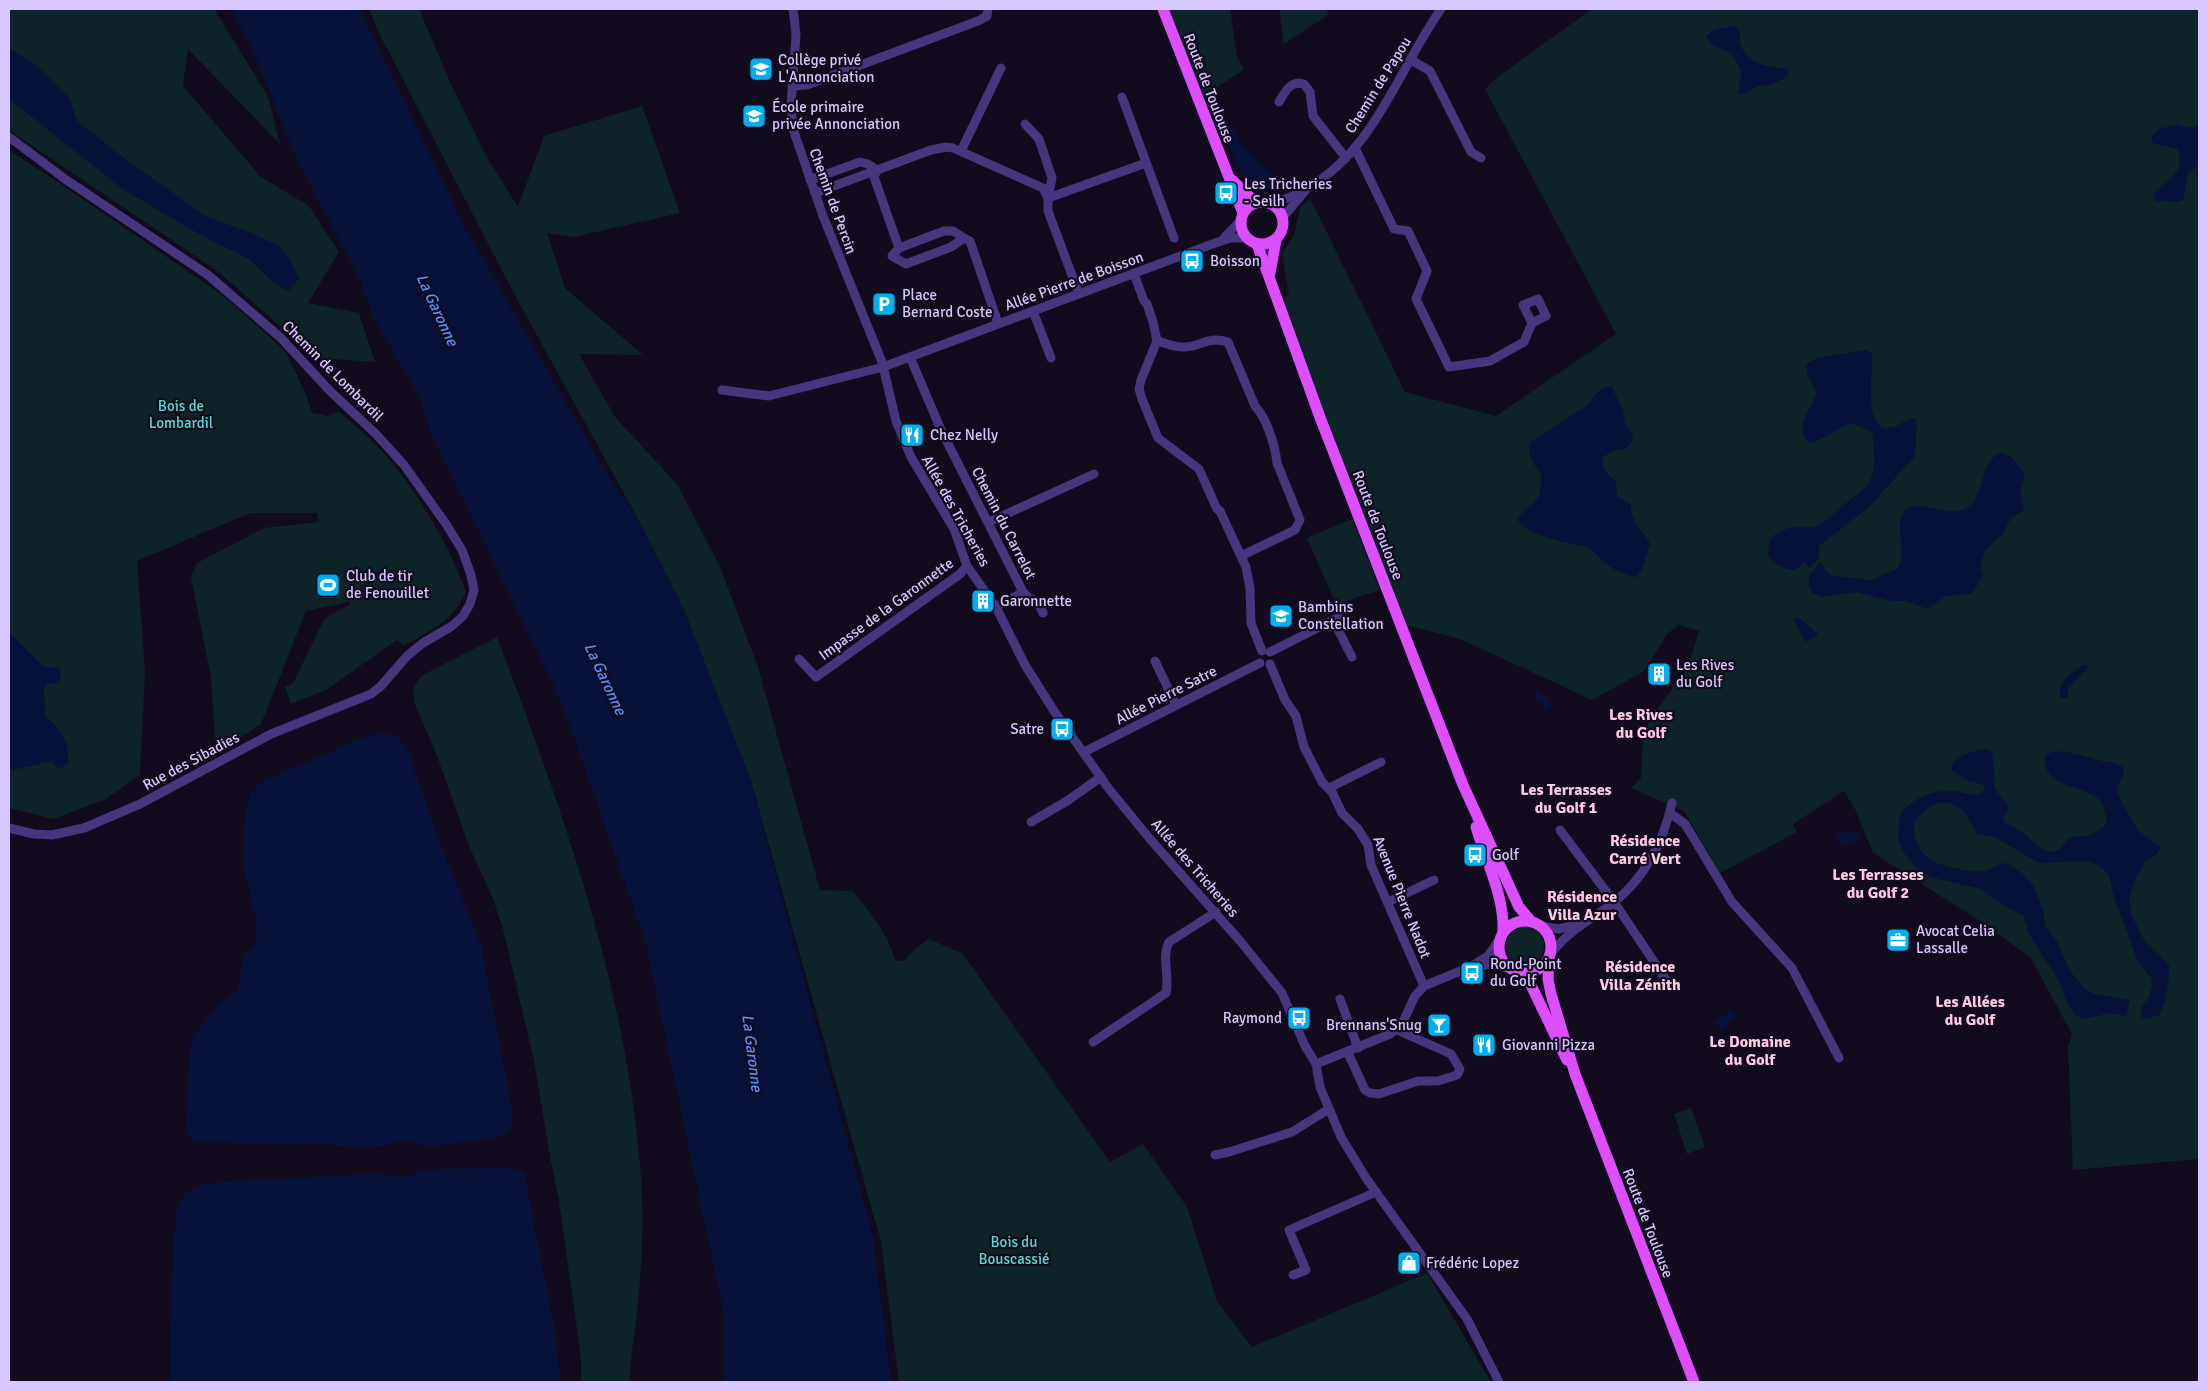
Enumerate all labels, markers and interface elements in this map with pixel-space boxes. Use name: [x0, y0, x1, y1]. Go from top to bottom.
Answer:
street label: Route de Toulouse: [1180, 31, 1238, 145]
street label: Chemin de Papou: [1341, 33, 1415, 137]
place label: Collège privé L'Annonciation: [778, 51, 874, 86]
school or university icon: Collège privé L'Annonciation: [748, 56, 774, 82]
place label: École primaire privée Annonciation: [772, 97, 900, 133]
school or university icon: École primaire privée Annonciation: [741, 103, 767, 129]
street label: Chemin de Percin: [806, 146, 860, 256]
place label: Les Tricheries - Seilh: [1244, 175, 1332, 210]
bus stop icon: Les Tricheries - Seilh: [1213, 180, 1239, 206]
street label: Allée Pierre de Boisson: [1002, 248, 1146, 314]
bus stop icon: Boisson: [1179, 248, 1205, 274]
place label: Boisson: [1210, 252, 1260, 270]
water label: La Garonne: [412, 271, 463, 350]
place label: Place Bernard Coste: [902, 286, 992, 321]
parking icon: Place Bernard Coste: [871, 291, 897, 317]
street label: Chemin de Lombardil: [279, 317, 387, 425]
park label: Bois de Lombardil: [149, 397, 213, 432]
restaurant icon: Chez Nelly: [899, 422, 925, 448]
place label: Chez Nelly: [930, 426, 998, 444]
street label: Allée des Tricheries: [918, 452, 994, 570]
street label: Chemin du Carrelot: [968, 464, 1040, 582]
street label: Route de Toulouse: [1349, 468, 1407, 582]
street label: Impasse de la Garonnette: [815, 554, 957, 664]
place label: Club de tir de Fenouillet: [346, 567, 429, 602]
sports icon: Club de tir de Fenouillet: [315, 572, 341, 598]
building icon: Garonnette: [970, 588, 996, 614]
place label: Garonnette: [1000, 592, 1072, 610]
place label: Bambins Constellation: [1298, 598, 1384, 633]
school or university icon: Bambins Constellation: [1268, 603, 1294, 629]
water label: La Garonne: [580, 640, 631, 719]
place label: Les Rives du Golf: [1676, 656, 1735, 691]
building icon: Les Rives du Golf: [1646, 661, 1672, 687]
street label: Allée Pierre Satre: [1112, 662, 1220, 728]
district label: Les Rives du Golf: [1609, 705, 1673, 743]
bus stop icon: Satre: [1049, 716, 1075, 742]
place label: Satre: [1010, 720, 1044, 738]
street label: Rue des Sibadies: [140, 728, 243, 794]
district label: Les Terrasses du Golf 1: [1520, 780, 1612, 818]
street label: Allée des Tricheries: [1147, 815, 1243, 921]
district label: Résidence Carré Vert: [1609, 831, 1681, 869]
street label: Avenue Pierre Nadot: [1369, 833, 1435, 961]
bus stop icon: Golf: [1462, 842, 1488, 868]
place label: Golf: [1492, 846, 1520, 864]
district label: Les Terrasses du Golf 2: [1832, 865, 1924, 903]
district label: Résidence Villa Azur: [1547, 887, 1617, 925]
place label: Avocat Celia Lassalle: [1916, 922, 1995, 957]
office icon: Avocat Celia Lassalle: [1885, 927, 1911, 953]
place label: Rond-Point du Golf: [1490, 955, 1561, 990]
district label: Résidence Villa Zénith: [1599, 957, 1681, 995]
bus stop icon: Rond-Point du Golf: [1459, 960, 1485, 986]
district label: Les Allées du Golf: [1935, 992, 2005, 1030]
bus stop icon: Raymond: [1286, 1005, 1312, 1031]
place label: Raymond: [1223, 1009, 1282, 1027]
bar icon: Brennans'Snug: [1426, 1012, 1452, 1038]
water label: La Garonne: [737, 1013, 767, 1094]
place label: Brennans'Snug: [1326, 1016, 1422, 1034]
restaurant icon: Giovanni Pizza: [1471, 1032, 1497, 1058]
district label: Le Domaine du Golf: [1709, 1032, 1791, 1070]
place label: Giovanni Pizza: [1502, 1036, 1595, 1054]
street label: Route de Toulouse: [1619, 1166, 1677, 1280]
park label: Bois du Bouscassié: [978, 1233, 1050, 1268]
shop icon: Frédéric Lopez: [1396, 1250, 1422, 1276]
place label: Frédéric Lopez: [1426, 1254, 1520, 1272]

